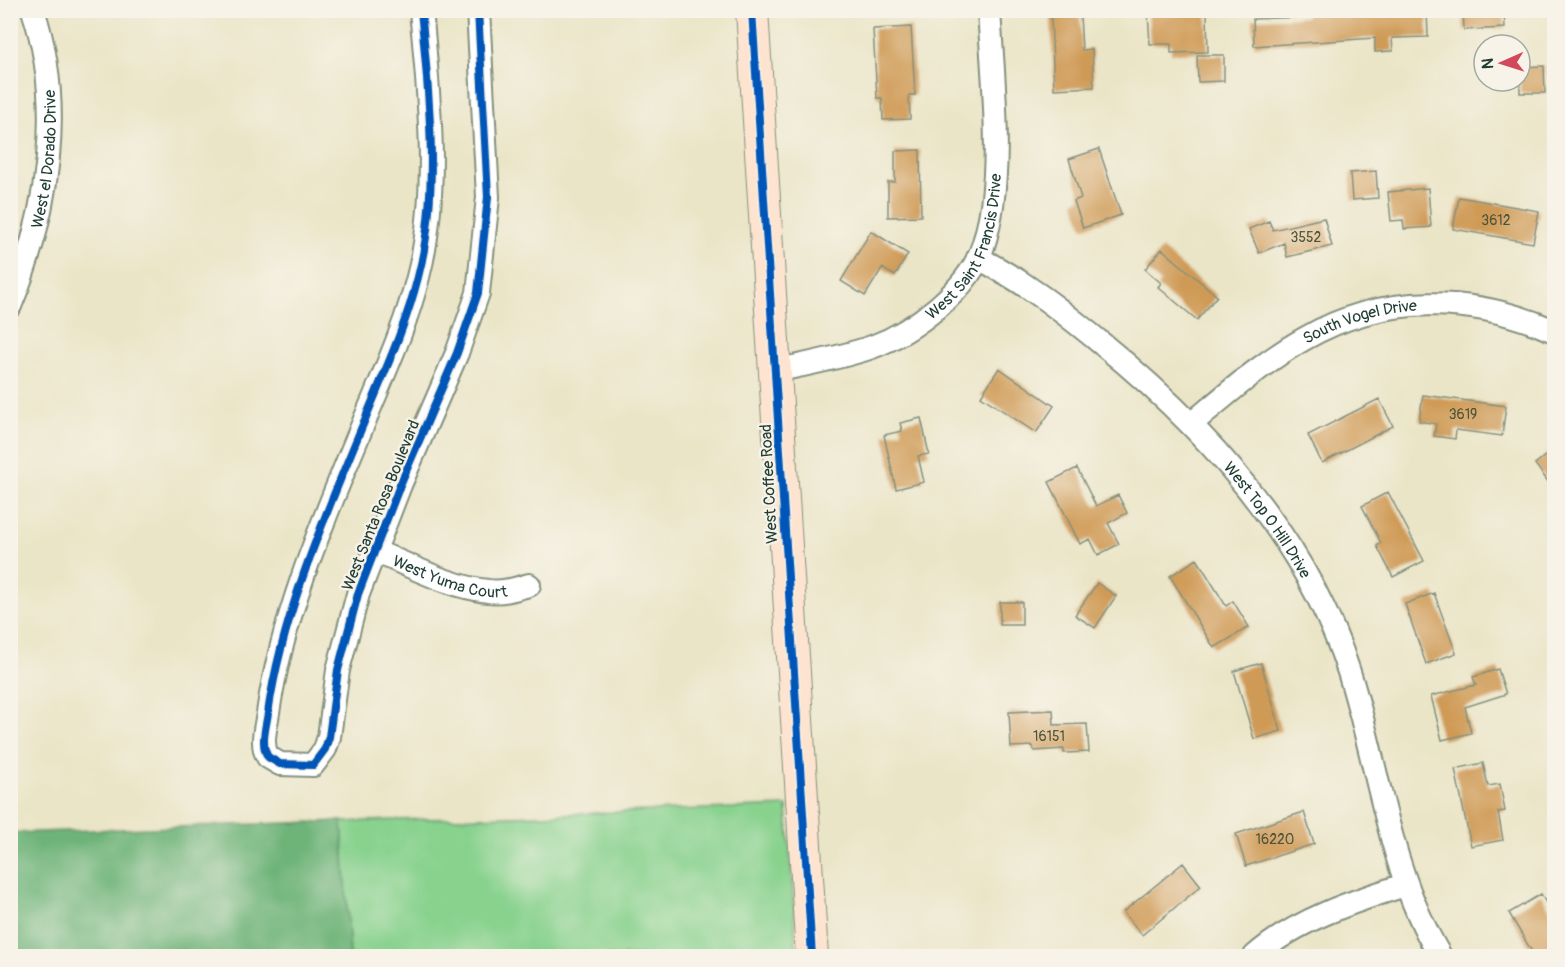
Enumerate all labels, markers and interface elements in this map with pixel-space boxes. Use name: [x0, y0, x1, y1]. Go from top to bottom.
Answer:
north arrow: [1472, 33, 1532, 93]
text: N: [1478, 58, 1498, 70]
street label: West el Dorado Drive: [27, 89, 61, 231]
street label: West Saint Francis Drive: [922, 173, 1006, 324]
house number: 3612: [1481, 212, 1511, 229]
house number: 3552: [1291, 229, 1322, 246]
street label: South Vogel Drive: [1299, 296, 1418, 349]
house number: 3619: [1449, 406, 1477, 423]
street label: West Santa Rosa Boulevard: [337, 417, 424, 594]
street label: West Coffee Road: [756, 424, 782, 544]
street label: West Top O Hill Drive: [1219, 458, 1315, 582]
street label: West Yuma Court: [389, 551, 509, 603]
house number: 16151: [1033, 728, 1065, 745]
house number: 16220: [1256, 831, 1294, 848]

